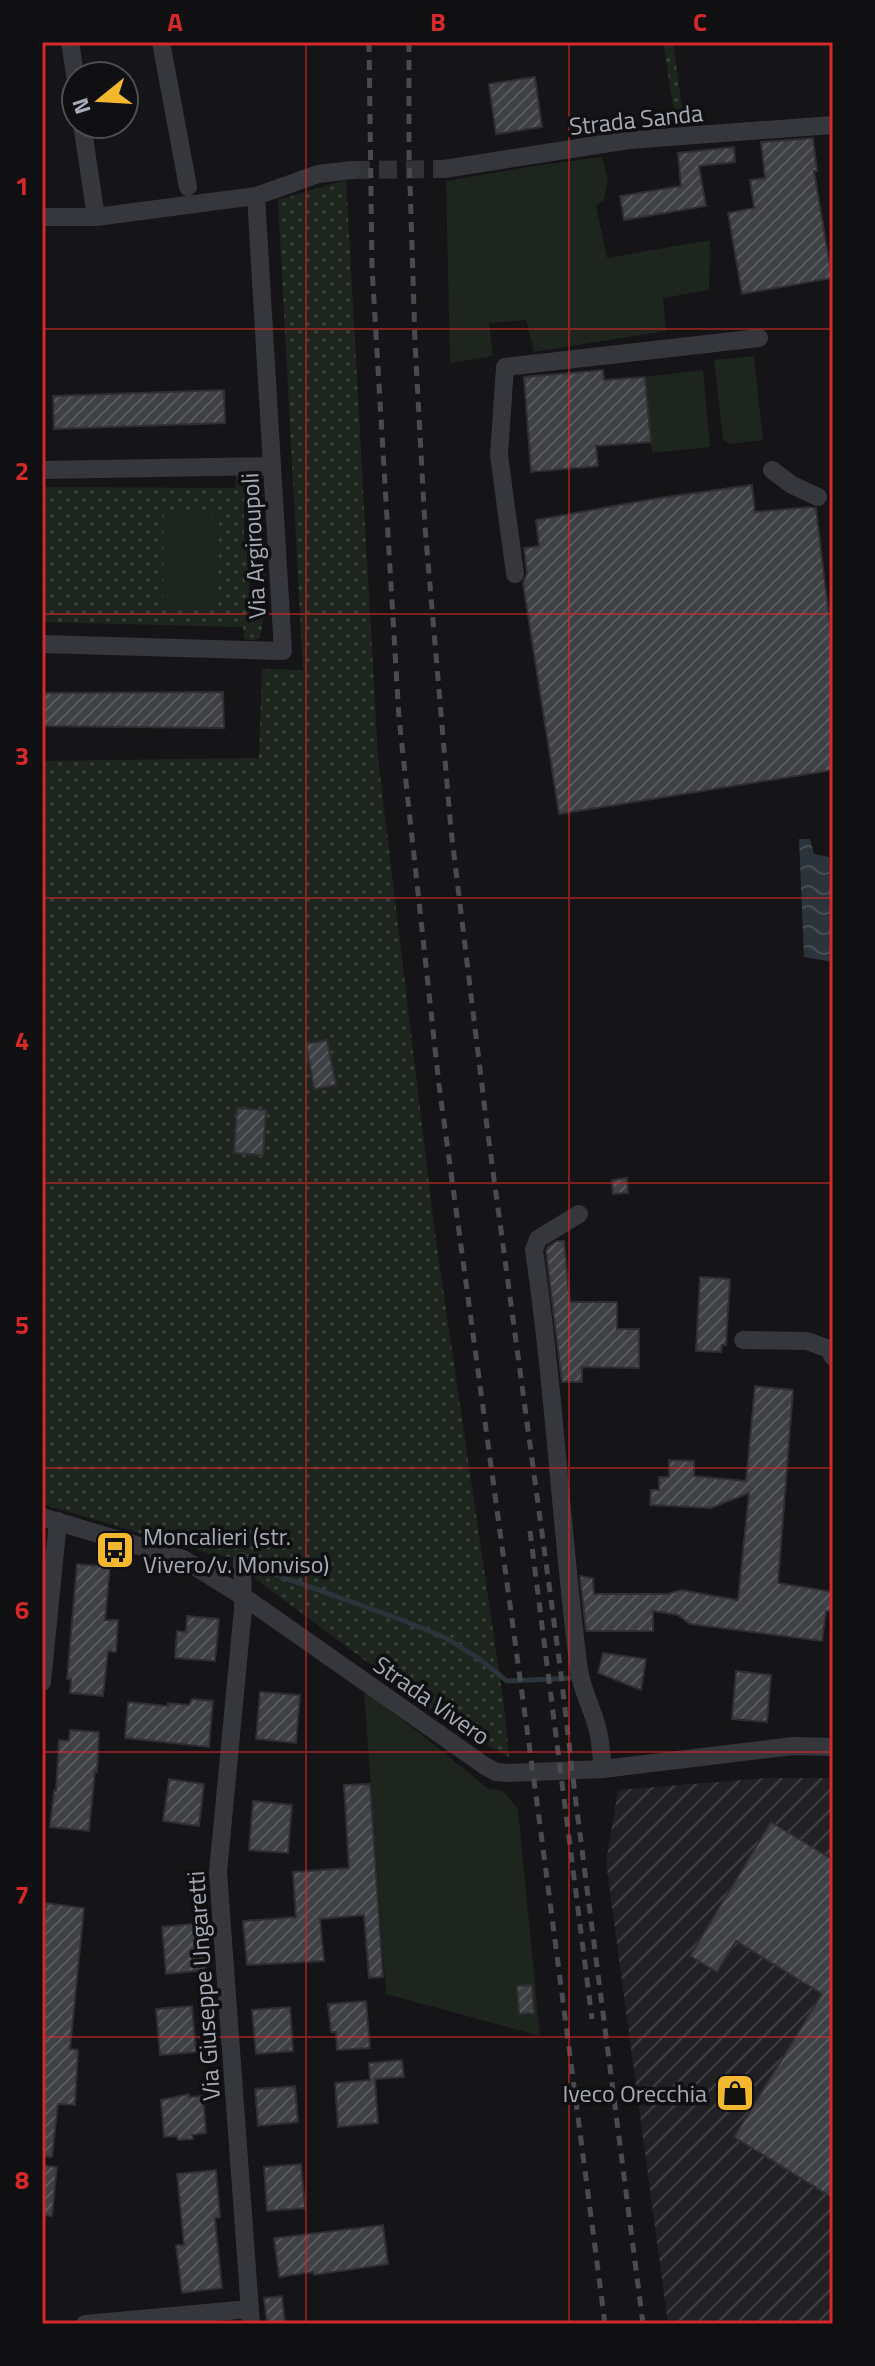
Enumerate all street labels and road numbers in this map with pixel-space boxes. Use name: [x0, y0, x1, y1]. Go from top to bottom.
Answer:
street label: Strada Sanda: [567, 94, 705, 144]
street label: Via Argiroupoli: [231, 472, 275, 620]
street label: Strada Vivero: [366, 1647, 498, 1753]
street label: Via Giuseppe Ungaretti: [177, 1870, 229, 2102]

